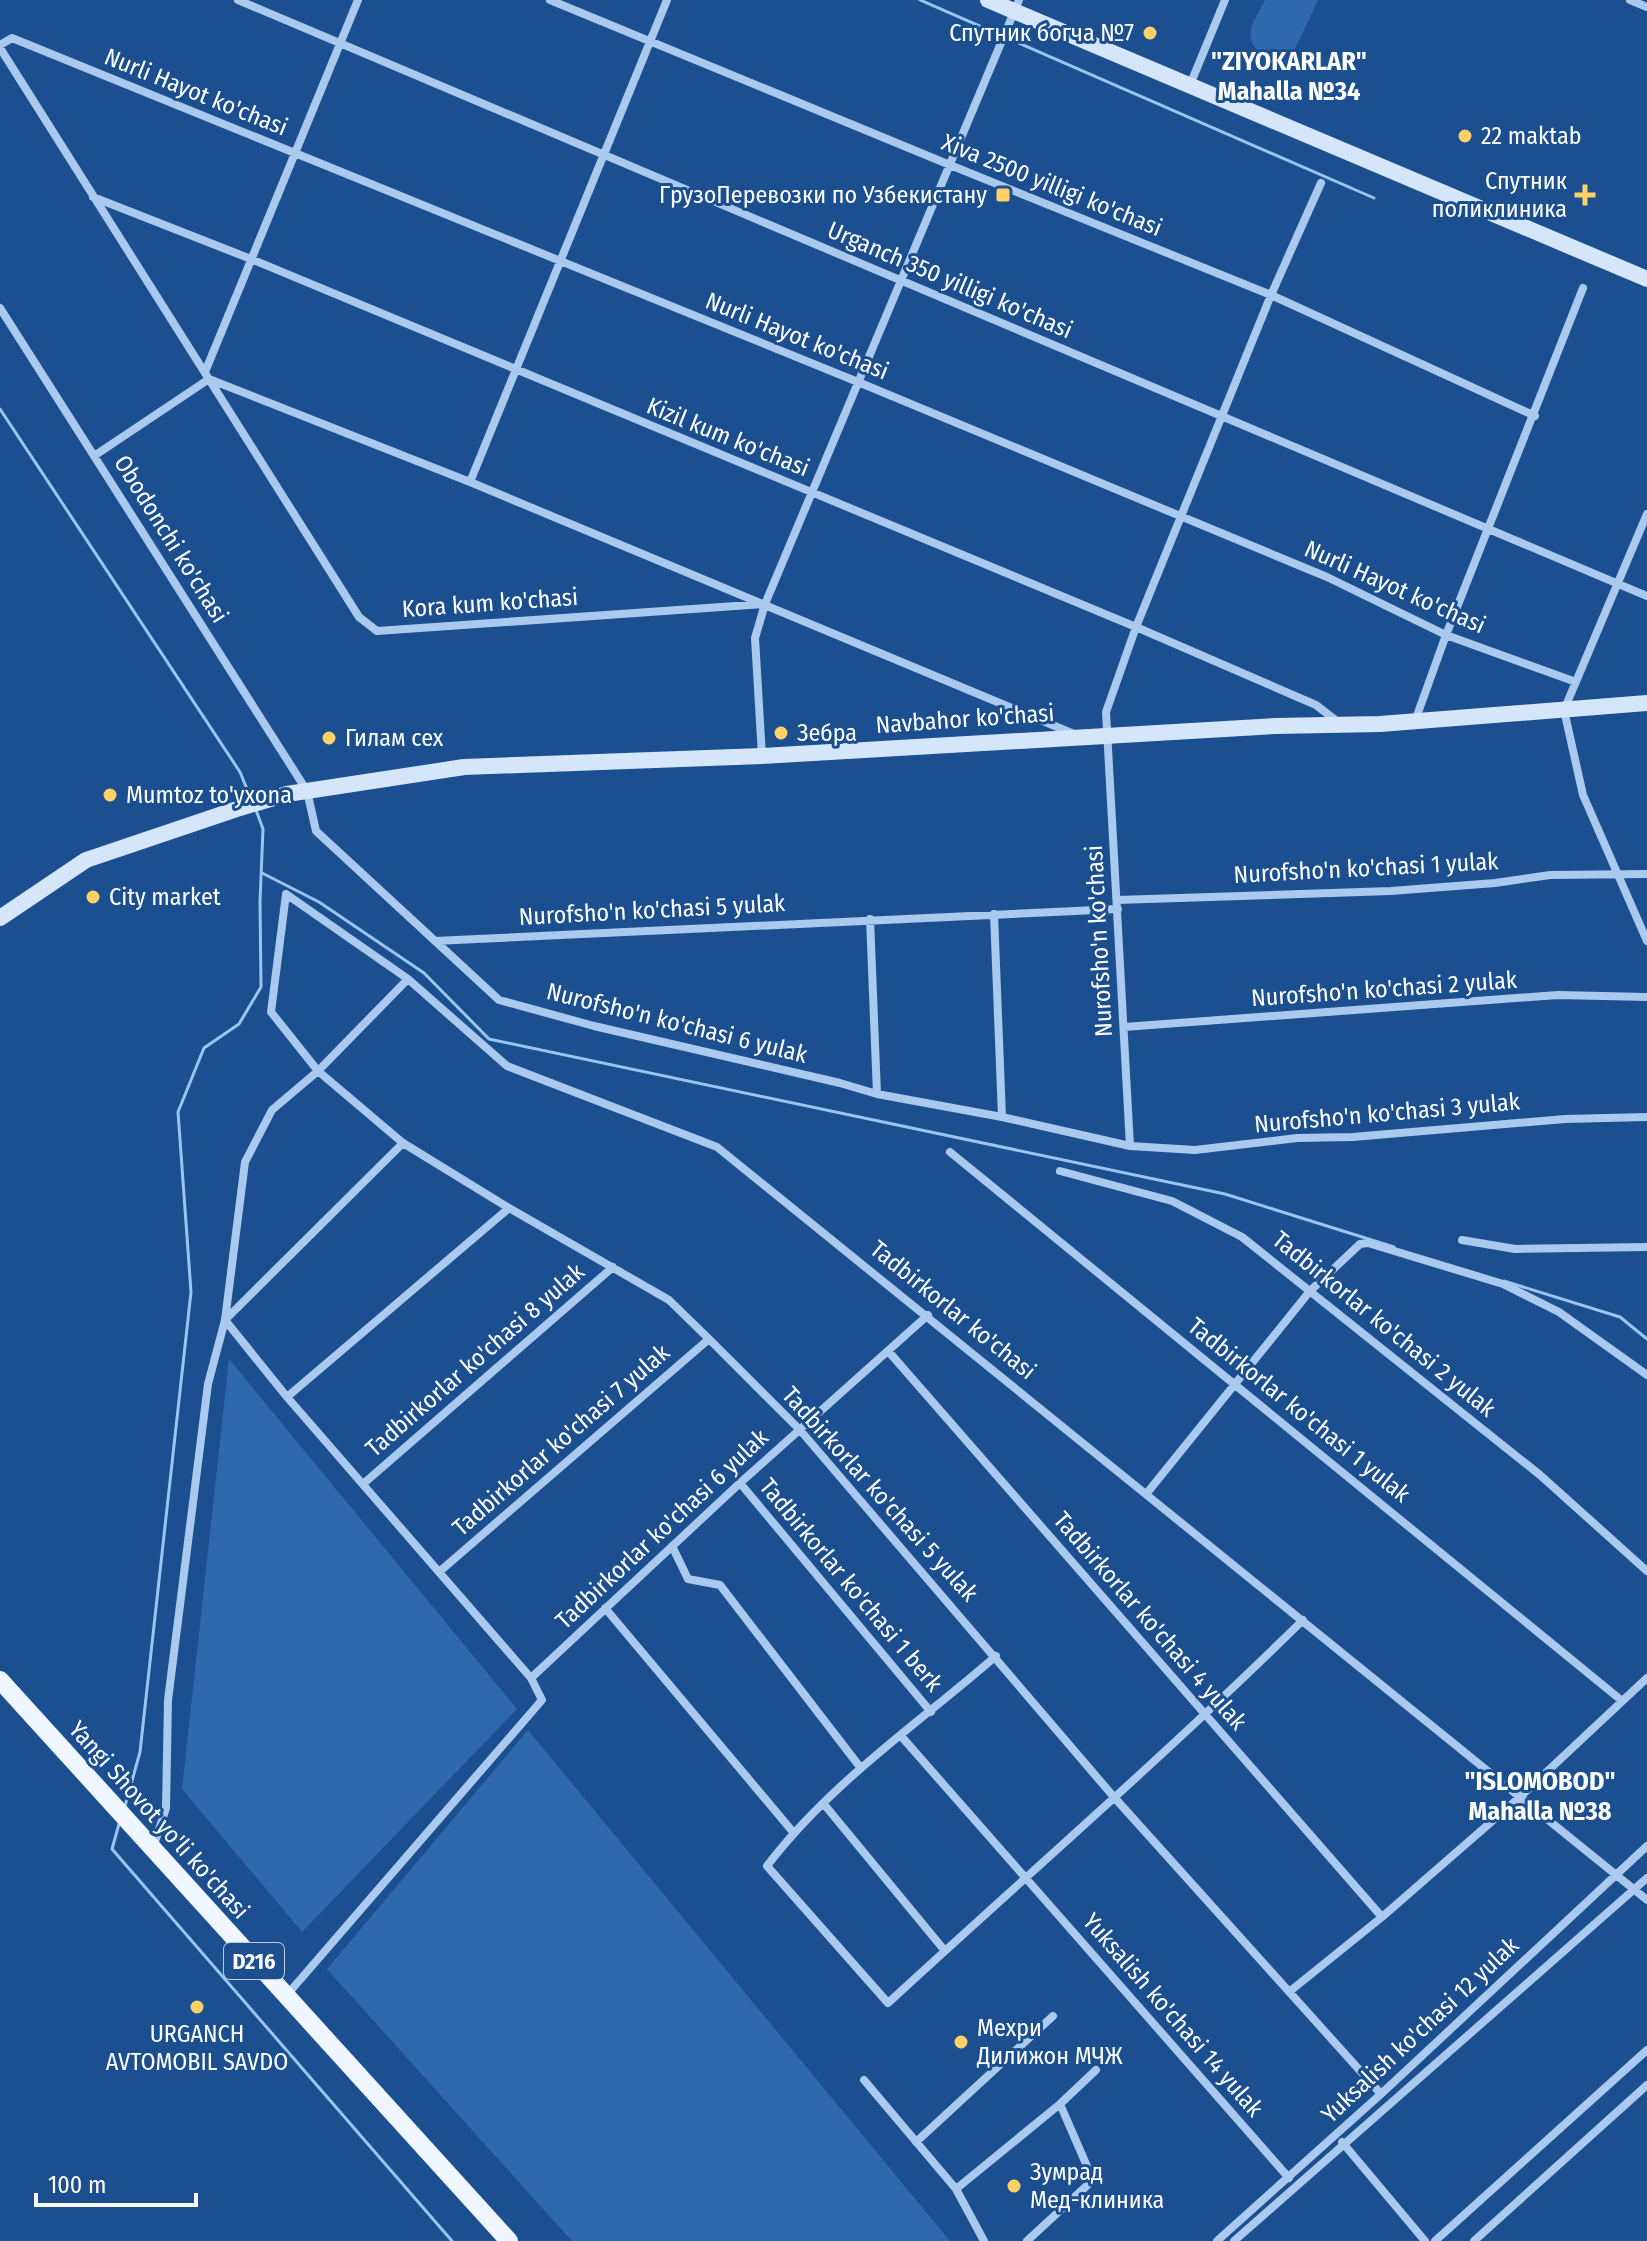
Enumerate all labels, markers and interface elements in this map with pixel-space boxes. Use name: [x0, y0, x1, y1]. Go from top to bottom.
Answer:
place label: Спутник богча №7: [949, 19, 1134, 47]
marker: Спутник богча №7: [1141, 24, 1159, 42]
street label: Nurli Hayot ko'chasi: [100, 43, 292, 141]
district label: "ZIYOKARLAR" Mahalla №34: [1211, 46, 1367, 107]
place label: 22 maktab: [1481, 122, 1581, 150]
marker: 22 maktab: [1456, 127, 1474, 145]
street label: Xiva 2500 yilligi ko'chasi: [938, 128, 1166, 242]
place label: Спутник поликлиника: [1432, 167, 1568, 223]
place label: ГрузоПеревозки по Узбекистану: [659, 181, 987, 209]
marker: Спутник поликлиника: [1574, 184, 1596, 206]
marker: ГрузоПеревозки по Узбекистану: [994, 186, 1012, 204]
street label: Urganch 350 yilligi ko'chasi: [823, 216, 1077, 344]
street label: Nurli Hayot ko'chasi: [701, 287, 893, 385]
street label: Kizil kum ko'chasi: [643, 392, 813, 482]
street label: Obodonchi ko'chasi: [108, 450, 234, 628]
street label: Nurli Hayot ko'chasi: [1300, 535, 1490, 639]
street label: Kora kum ko'chasi: [401, 583, 579, 623]
street label: Navbahor ko'chasi: [875, 699, 1055, 739]
place label: Зебра: [797, 719, 857, 747]
place label: Гилам сех: [345, 724, 444, 752]
marker: Зебра: [772, 724, 790, 742]
marker: Гилам сех: [320, 729, 338, 747]
place label: Mumtoz to'yxona: [126, 781, 292, 809]
marker: Mumtoz to'yxona: [101, 786, 119, 804]
street label: Nurofsho'n ko'chasi: [1080, 844, 1118, 1038]
street label: Nurofsho'n ko'chasi 1 yulak: [1233, 847, 1500, 889]
place label: City market: [109, 883, 221, 911]
marker: City market: [84, 888, 102, 906]
street label: Nurofsho'n ko'chasi 5 yulak: [518, 889, 787, 931]
street label: Nurofsho'n ko'chasi 2 yulak: [1250, 966, 1519, 1012]
street label: Nurofsho'n ko'chasi 6 yulak: [544, 977, 811, 1069]
street label: Nurofsho'n ko'chasi 3 yulak: [1253, 1087, 1522, 1139]
street label: Tadbirkorlar ko'chasi 2 yulak: [1267, 1225, 1502, 1423]
street label: Tadbirkorlar ko'chasi: [865, 1235, 1041, 1385]
street label: Tadbirkorlar ko'chasi 8 yulak: [360, 1257, 591, 1462]
street label: Tadbirkorlar ko'chasi 1 yulak: [1182, 1312, 1416, 1509]
street label: Tadbirkorlar ko'chasi 7 yulak: [447, 1338, 676, 1542]
street label: Tadbirkorlar ko'chasi 5 yulak: [776, 1381, 984, 1608]
street label: Tadbirkorlar ko'chasi 6 yulak: [550, 1423, 775, 1635]
street label: Tadbirkorlar ko'chasi 1 berk: [754, 1473, 949, 1698]
street label: Tadbirkorlar ko'chasi 4 yulak: [1048, 1506, 1253, 1736]
street label: Yangi Shovot yo'li ko'chasi: [63, 1716, 255, 1924]
district label: "ISLOMOBOD" Mahalla №38: [1465, 1766, 1615, 1827]
street label: Yuksalish ko'chasi 14 yulak: [1077, 1908, 1270, 2123]
street label: Yuksalish ko'chasi 12 yulak: [1316, 1931, 1525, 2129]
road number: D216: [224, 1943, 284, 1979]
marker: URGANCH AVTOMOBIL SAVDO: [188, 1998, 206, 2016]
place label: Мехри Дилижон МЧЖ: [976, 2014, 1123, 2070]
place label: URGANCH AVTOMOBIL SAVDO: [106, 2020, 288, 2076]
marker: Мехри Дилижон МЧЖ: [952, 2033, 970, 2051]
scale bar: [36, 2157, 196, 2207]
place label: Зумрад Мед-клиника: [1030, 2158, 1164, 2214]
text: 100 m: [48, 2171, 106, 2199]
marker: Зумрад Мед-клиника: [1005, 2177, 1023, 2195]

